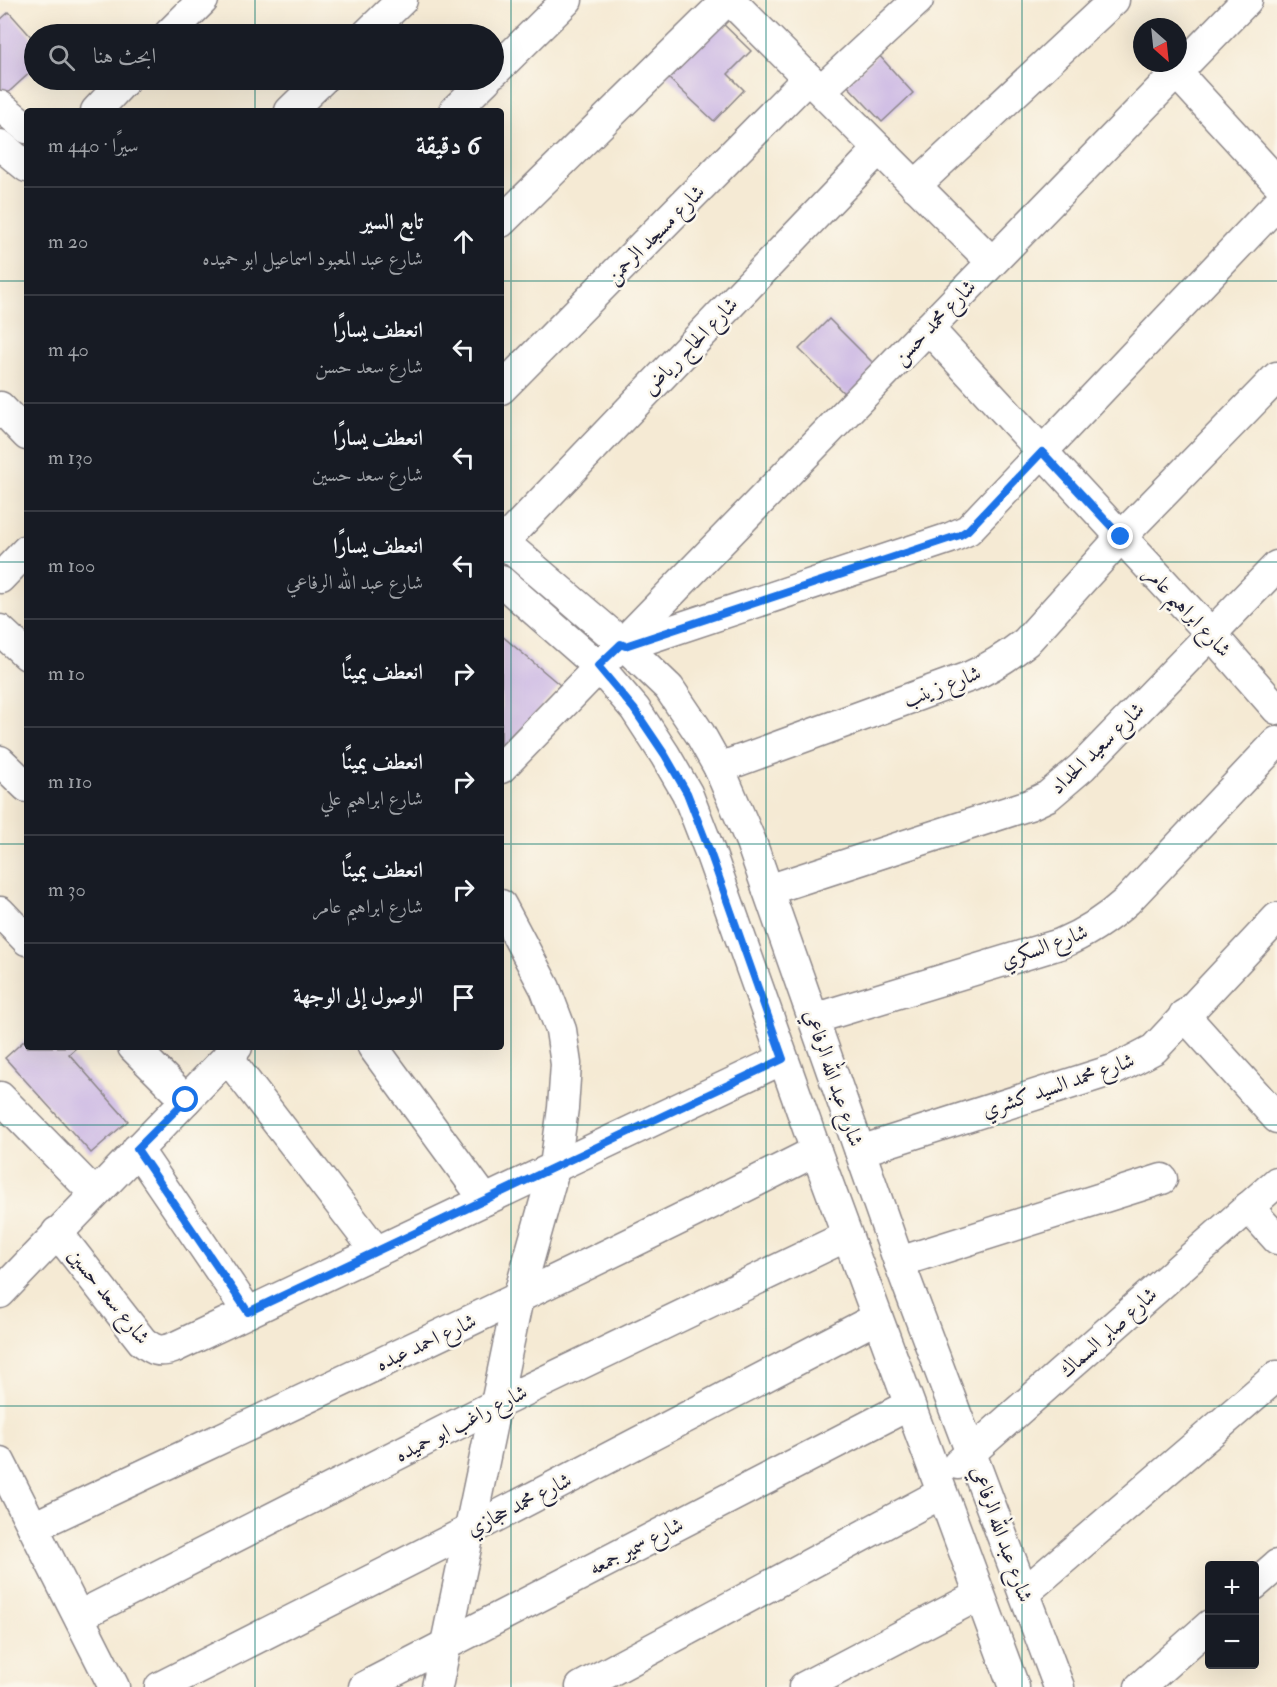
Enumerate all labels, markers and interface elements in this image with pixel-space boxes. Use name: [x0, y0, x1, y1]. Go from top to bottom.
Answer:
north arrow: [1133, 18, 1187, 72]
search box: [24, 24, 504, 90]
icon: search: [45, 41, 78, 74]
text: ابحث هنا: [93, 42, 156, 70]
text: 6 دقيقة: [416, 130, 480, 162]
text: سيرًا · 440 m: [48, 133, 139, 158]
street label: شارع مسجد الرحمن: [600, 179, 714, 293]
text: تابع السير: [361, 208, 423, 236]
icon: ahead: [447, 225, 480, 258]
text: 20 m: [48, 229, 88, 254]
text: شارع عبد المعبود اسماعيل ابو حميده: [202, 246, 423, 271]
street label: شارع محمد حسن: [887, 274, 985, 374]
street label: شارع الحاج رياض: [637, 291, 748, 405]
text: انعطف يسارًا: [333, 316, 423, 344]
icon: left: [447, 333, 480, 366]
text: 40 m: [48, 337, 89, 362]
text: شارع سعد حسن: [315, 354, 423, 379]
text: انعطف يسارًا: [333, 424, 423, 452]
icon: left: [447, 441, 480, 474]
text: 130 m: [48, 445, 93, 470]
text: شارع سعد حسين: [312, 462, 423, 487]
route end: [1107, 523, 1133, 549]
text: انعطف يسارًا: [333, 532, 423, 560]
icon: left: [447, 549, 480, 582]
text: 100 m: [48, 553, 95, 578]
street label: شارع ابراهيم عامر: [1133, 560, 1237, 668]
text: شارع عبد الله الرفاعي: [286, 570, 423, 595]
icon: right: [447, 657, 480, 690]
text: انعطف يمينًا: [342, 658, 423, 686]
street label: شارع زينب: [899, 659, 986, 717]
text: 10 m: [48, 661, 85, 686]
street label: شارع سعيد الحداد: [1044, 696, 1153, 803]
text: انعطف يمينًا: [342, 748, 423, 776]
icon: right: [447, 765, 480, 798]
text: 110 m: [48, 769, 92, 794]
text: شارع ابراهيم علي: [320, 786, 423, 811]
text: انعطف يمينًا: [342, 856, 423, 884]
icon: right: [447, 873, 480, 906]
text: 30 m: [48, 877, 86, 902]
text: شارع ابراهيم عامر: [313, 894, 423, 919]
street label: شارع السكري: [997, 918, 1093, 978]
icon: arrive: [447, 981, 480, 1014]
text: الوصول إلى الوجهة: [293, 982, 423, 1010]
street label: شارع عبد الله الرفاعي: [794, 1005, 873, 1152]
street label: شارع محمد السيد كشري: [978, 1047, 1139, 1128]
route start: [172, 1086, 198, 1112]
street label: شارع سعد حسين: [58, 1243, 156, 1353]
street label: شارع صابر السماك: [1054, 1281, 1166, 1387]
street label: شارع احمد عبده: [372, 1307, 482, 1381]
street label: شارع راغب ابو حميده: [390, 1378, 534, 1472]
street label: شارع عبد الله الرفاعي: [961, 1461, 1043, 1608]
street label: شارع محمد حجازي: [462, 1466, 578, 1546]
street label: شارع سمير جمعه: [584, 1511, 690, 1585]
map controls: [1205, 1561, 1259, 1669]
button: +: [1205, 1561, 1259, 1615]
button: −: [1205, 1615, 1259, 1669]

